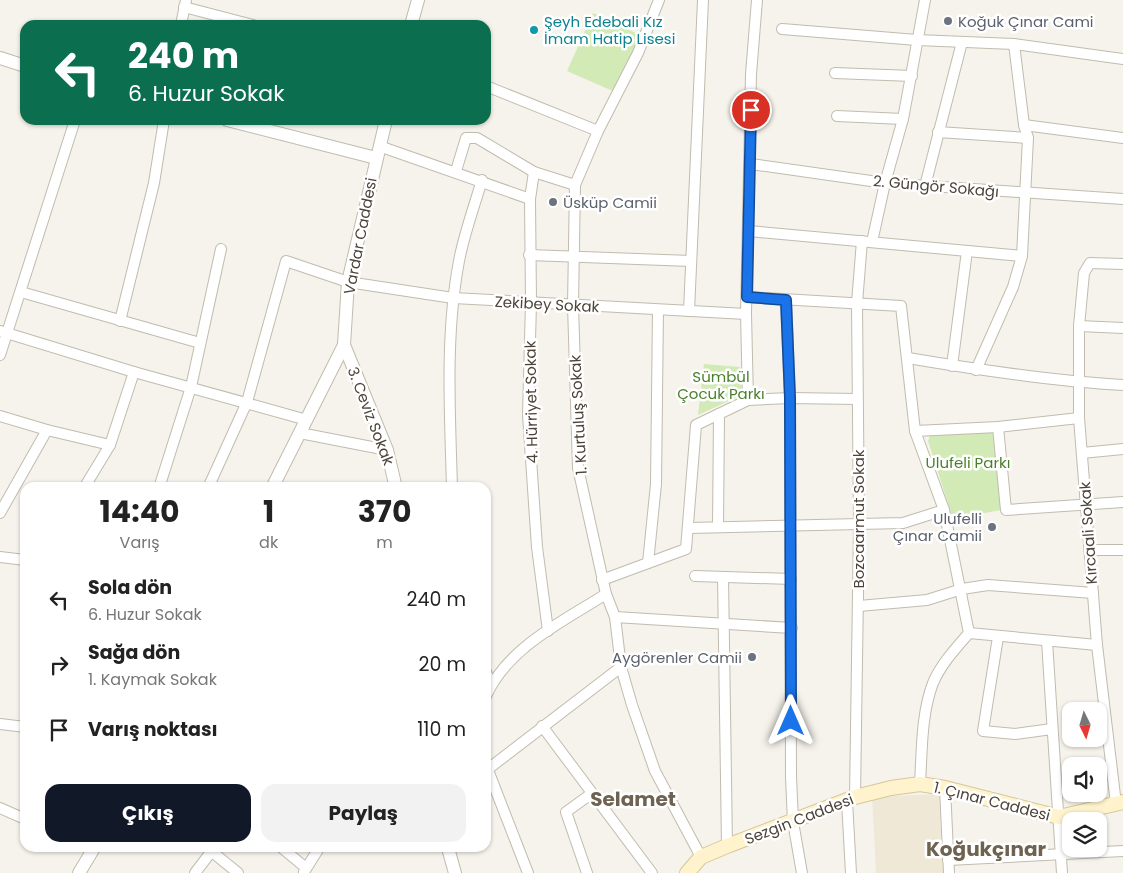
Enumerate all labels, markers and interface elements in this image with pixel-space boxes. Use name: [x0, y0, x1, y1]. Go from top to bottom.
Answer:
place label: Şeyh Edebali Kız İmam Hatip Lisesi: [544, 11, 675, 49]
place label: Koğuk Çınar Cami: [958, 11, 1094, 32]
marker: Koğuk Çınar Cami: [942, 15, 954, 27]
marker: Şeyh Edebali Kız İmam Hatip Lisesi: [528, 24, 540, 36]
text: 240 m: [128, 31, 239, 80]
icon: left: [45, 40, 110, 105]
text: 6. Huzur Sokak: [128, 78, 284, 109]
pin: [730, 89, 772, 131]
icon: arrive: [737, 96, 765, 124]
street label: 2. Güngör Sokağı: [872, 170, 1000, 202]
street label: Vardar Caddesi: [338, 176, 382, 296]
place label: Üsküp Camii: [563, 192, 657, 213]
marker: Üsküp Camii: [547, 196, 559, 208]
street label: Zekibey Sokak: [494, 291, 600, 317]
street label: 4. Hürriyet Sokak: [519, 340, 543, 464]
street label: 1. Kurtuluş Sokak: [564, 354, 592, 476]
street label: 3. Ceviz Sokak: [343, 364, 399, 468]
park label: Sümbül Çocuk Parkı: [677, 366, 765, 404]
street label: Bozcaarmut Sokak: [848, 449, 869, 589]
park label: Ulufeli Parkı: [926, 452, 1010, 473]
street label: Kırcaali Sokak: [1074, 481, 1102, 585]
text: 14:40: [100, 490, 180, 533]
text: 1: [263, 490, 274, 533]
text: 370: [358, 490, 411, 533]
place label: Ulufelli Çınar Camii: [893, 508, 982, 546]
marker: Ulufelli Çınar Camii: [986, 521, 998, 533]
text: Varış: [120, 531, 159, 554]
text: dk: [259, 531, 278, 554]
text: m: [376, 531, 393, 554]
text: Sola dön: [88, 574, 172, 601]
icon: left: [45, 586, 73, 614]
text: 240 m: [407, 586, 466, 613]
text: 6. Huzur Sokak: [88, 603, 202, 626]
text: Sağa dön: [88, 639, 180, 666]
place label: Aygörenler Camii: [612, 647, 742, 668]
icon: right: [45, 651, 73, 679]
text: 20 m: [418, 651, 466, 678]
marker: Aygörenler Camii: [746, 651, 758, 663]
text: 1. Kaymak Sokak: [88, 668, 217, 691]
position arrow: [764, 694, 816, 746]
north arrow: [1062, 702, 1108, 748]
map controls: [1062, 702, 1107, 857]
icon: arrive: [45, 716, 73, 744]
text: Varış noktası: [88, 716, 218, 743]
text: 110 m: [417, 716, 466, 743]
button: sound: [1062, 757, 1107, 802]
street label: 1. Çınar Caddesi: [932, 776, 1052, 826]
button: Çıkış: [45, 784, 251, 842]
button: Paylaş: [261, 784, 466, 842]
district label: Selamet: [590, 785, 676, 813]
street label: Sezgin Caddesi: [741, 789, 857, 849]
button: layers: [1062, 812, 1107, 857]
district label: Koğukçınar: [926, 835, 1047, 863]

